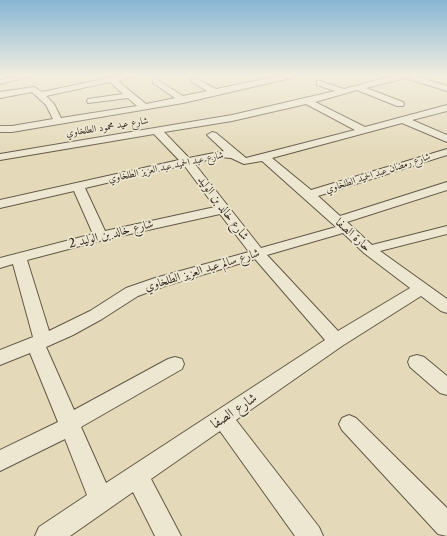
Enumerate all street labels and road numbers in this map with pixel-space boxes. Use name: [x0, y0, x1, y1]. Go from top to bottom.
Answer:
street label: شارع عيد محمود الطلخاوي: [65, 115, 149, 139]
street label: شارع عبد الحميد عبد العزيز الطلخاوي: [107, 149, 225, 185]
street label: شارع رمضان عبد الحميد الطلخاوي: [324, 150, 432, 196]
street label: شارع خالد بن الوليد: [194, 173, 252, 243]
street label: حارة الصفا: [332, 215, 374, 255]
street label: شارع خالد بن الوليد 2: [67, 217, 155, 251]
street label: شارع سالم عبد العزيز الطلخاوي: [143, 246, 261, 294]
street label: شارع الصفا: [208, 389, 260, 433]

